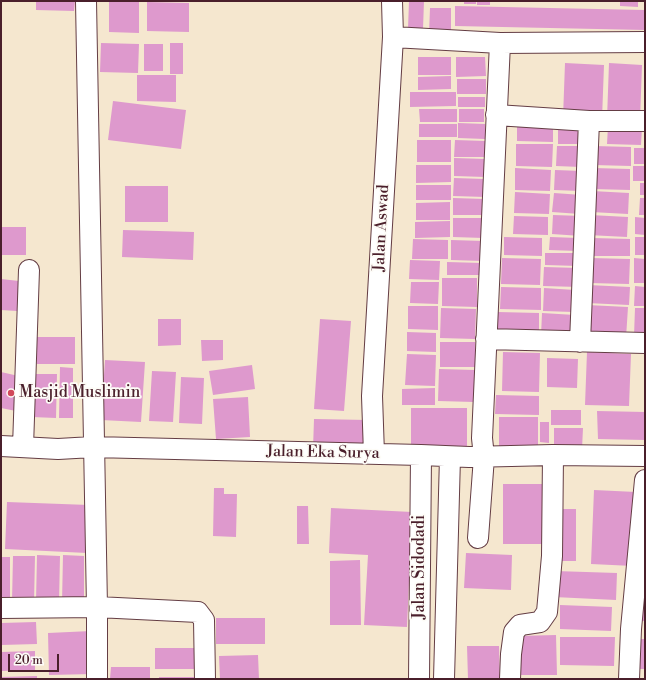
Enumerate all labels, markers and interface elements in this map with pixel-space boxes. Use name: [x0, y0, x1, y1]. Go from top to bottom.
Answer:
street label: Jalan Aswad: [370, 184, 394, 272]
place label: Masjid Muslimin: [19, 383, 140, 403]
marker: Masjid Muslimin: [6, 388, 16, 398]
street label: Jalan Eka Surya: [266, 442, 380, 464]
street label: Jalan Sidodadi: [410, 515, 430, 619]
scale bar: [10, 646, 61, 672]
text: 20 m: [15, 653, 43, 668]

